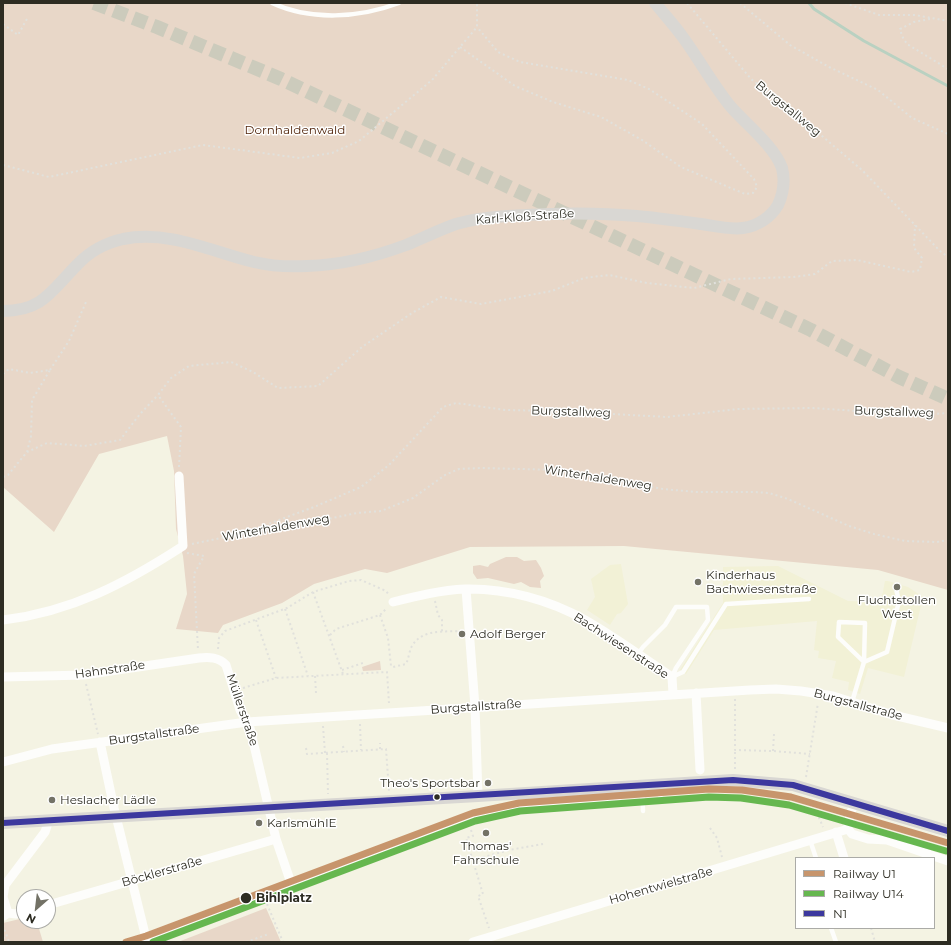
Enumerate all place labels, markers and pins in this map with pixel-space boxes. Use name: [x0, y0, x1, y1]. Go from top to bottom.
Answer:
place label: Kinderhaus Bachwiesenstraße: [706, 568, 816, 596]
marker: Kinderhaus Bachwiesenstraße: [693, 577, 703, 587]
marker: Fluchtstollen West: [892, 582, 902, 592]
place label: Fluchtstollen West: [858, 593, 936, 621]
place label: Adolf Berger: [470, 627, 546, 641]
marker: Adolf Berger: [457, 629, 467, 639]
place label: Theo's Sportsbar: [380, 776, 480, 790]
marker: Theo's Sportsbar: [483, 778, 493, 788]
unlabelled marker: [432, 792, 442, 802]
place label: Heslacher Lädle: [60, 793, 156, 807]
marker: Heslacher Lädle: [47, 795, 57, 805]
place label: KarlsmühlE: [267, 816, 336, 830]
marker: KarlsmühlE: [254, 818, 264, 828]
marker: Thomas' Fahrschule: [481, 828, 491, 838]
place label: Thomas' Fahrschule: [453, 839, 519, 867]
marker: Bihlplatz: [239, 891, 253, 905]
place label: Bihlplatz: [256, 891, 312, 905]

